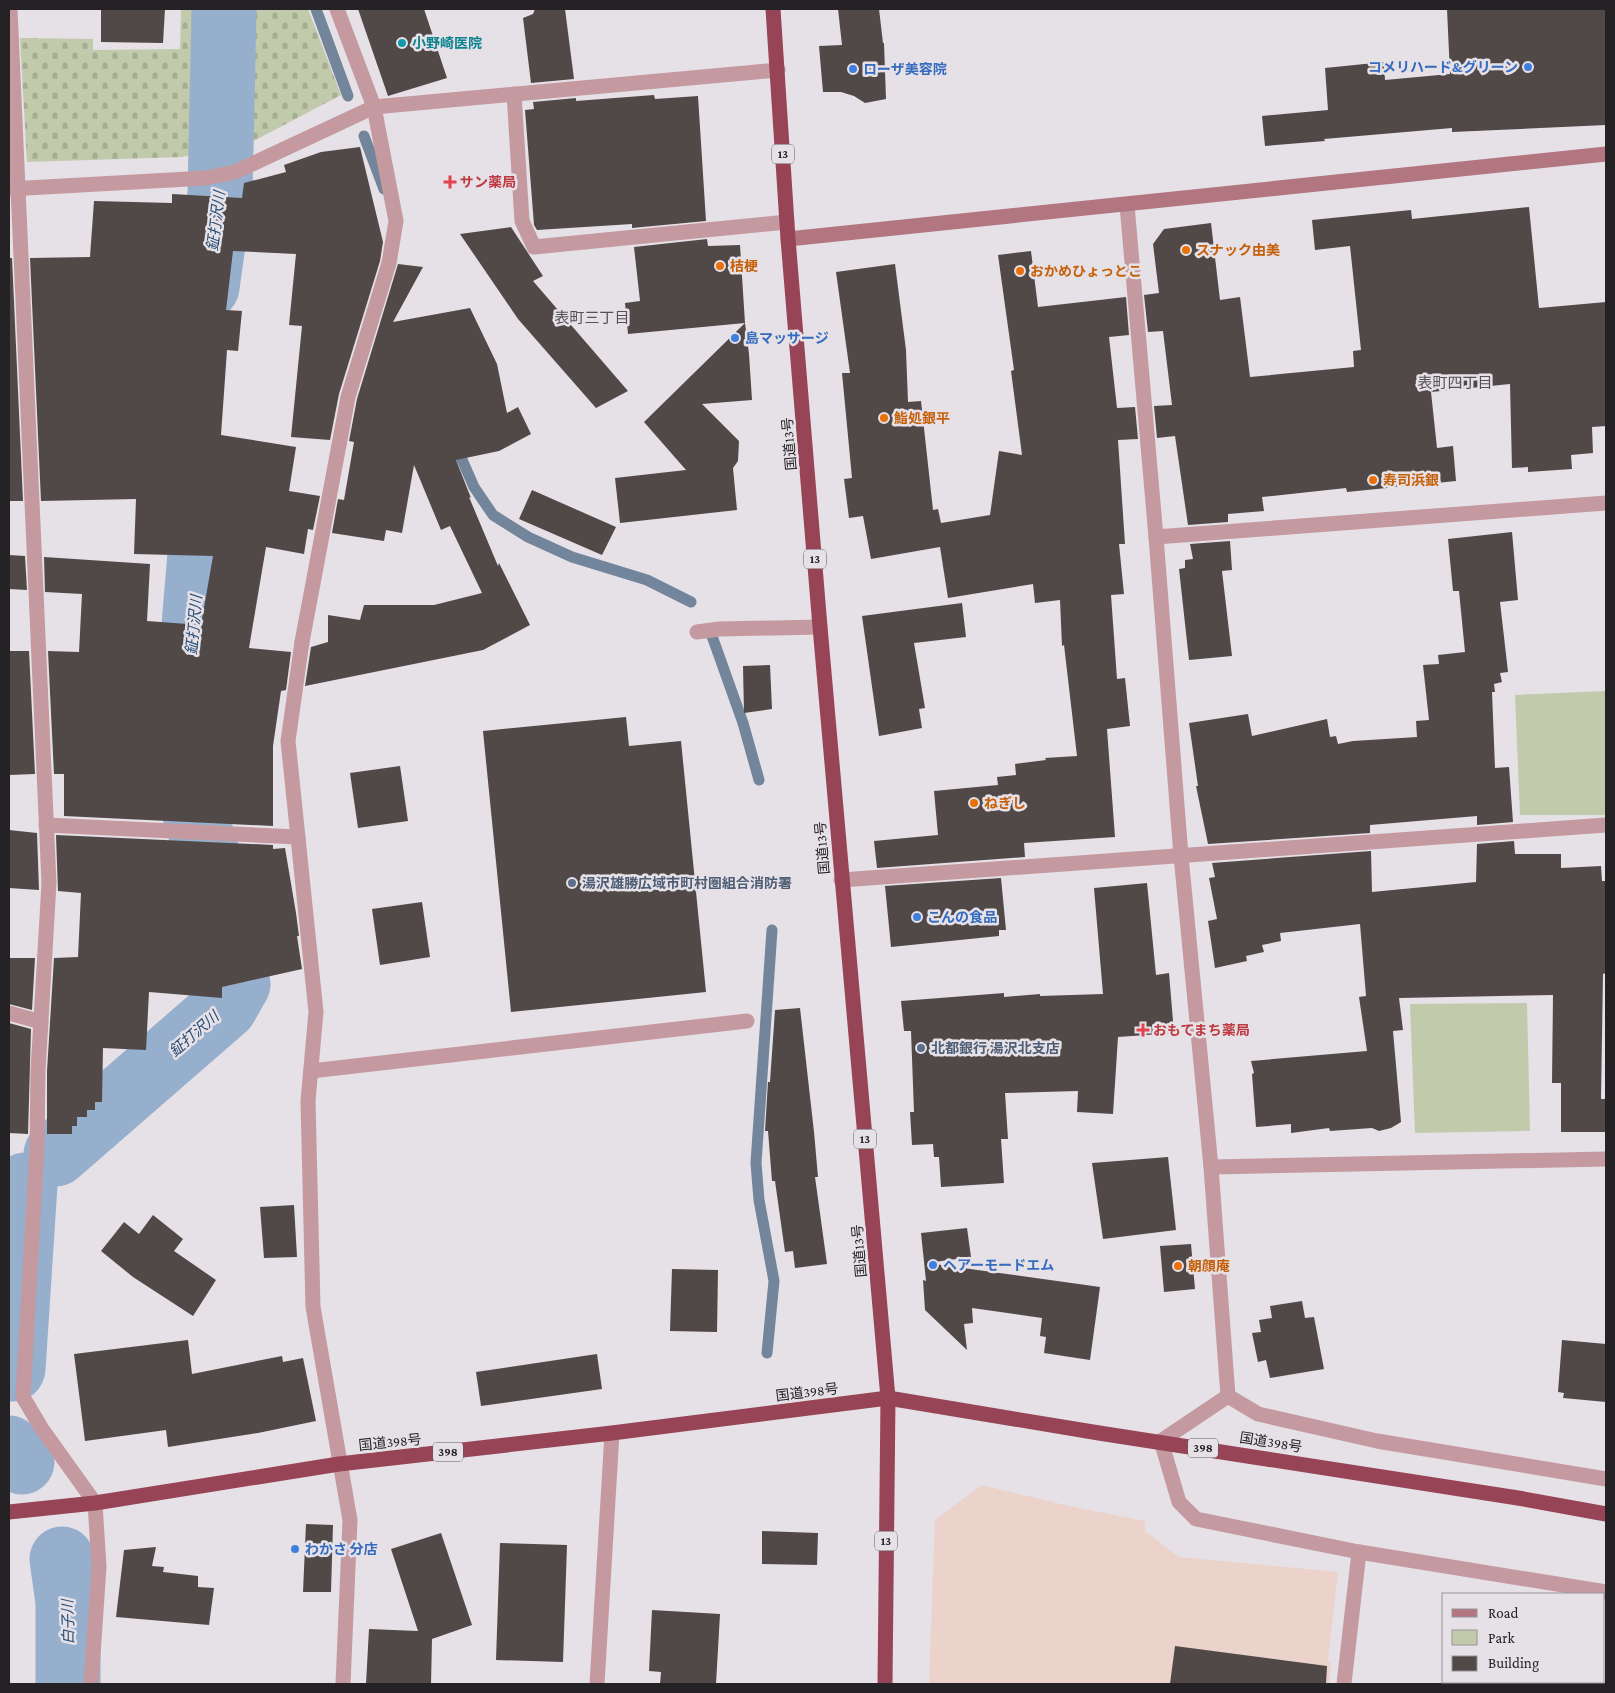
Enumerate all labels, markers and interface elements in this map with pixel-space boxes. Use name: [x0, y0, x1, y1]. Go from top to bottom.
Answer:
place label: 小野崎医院: [412, 35, 482, 51]
marker: 小野崎医院: [396, 37, 408, 49]
place label: コメリハード&グリーン: [1368, 59, 1518, 75]
place label: ローザ美容院: [863, 61, 947, 77]
marker: コメリハード&グリーン: [1522, 61, 1534, 73]
marker: ローザ美容院: [847, 63, 859, 75]
road number: 13: [772, 144, 794, 164]
place label: サン薬局: [460, 174, 516, 190]
marker: サン薬局: [444, 176, 456, 188]
water label: 鉦打沢川: [204, 188, 228, 252]
place label: スナック由美: [1196, 242, 1280, 258]
marker: スナック由美: [1180, 244, 1192, 256]
place label: 桔梗: [730, 258, 758, 274]
marker: 桔梗: [714, 260, 726, 272]
place label: おかめひょっとこ: [1030, 263, 1142, 279]
marker: おかめひょっとこ: [1014, 265, 1026, 277]
district label: 表町三丁目: [554, 310, 630, 326]
place label: 島マッサージ: [745, 330, 829, 346]
marker: 島マッサージ: [729, 332, 741, 344]
district label: 表町四丁目: [1417, 375, 1493, 391]
place label: 鮨処銀平: [894, 410, 950, 426]
marker: 鮨処銀平: [878, 412, 890, 424]
street label: 国道13号: [779, 417, 799, 471]
place label: 寿司浜銀: [1383, 472, 1439, 488]
marker: 寿司浜銀: [1367, 474, 1379, 486]
road number: 13: [804, 550, 826, 568]
water label: 鉦打沢川: [183, 592, 205, 656]
place label: ねぎし: [984, 795, 1026, 811]
marker: ねぎし: [968, 797, 980, 809]
street label: 国道13号: [812, 821, 832, 875]
place label: 湯沢雄勝広域市町村圏組合消防署: [582, 875, 792, 891]
marker: 湯沢雄勝広域市町村圏組合消防署: [566, 877, 578, 889]
place label: こんの食品: [927, 909, 997, 925]
marker: こんの食品: [911, 911, 923, 923]
water label: 鉦打沢川: [166, 1007, 223, 1060]
place label: おもてまち薬局: [1153, 1022, 1250, 1038]
marker: おもてまち薬局: [1137, 1024, 1149, 1036]
place label: 北都銀行 湯沢北支店: [931, 1040, 1060, 1056]
marker: 北都銀行 湯沢北支店: [915, 1042, 927, 1054]
road number: 13: [854, 1130, 876, 1148]
street label: 国道13号: [849, 1224, 869, 1278]
place label: ヘアーモードエム: [943, 1257, 1054, 1273]
place label: 朝顔庵: [1188, 1258, 1230, 1274]
marker: ヘアーモードエム: [927, 1259, 939, 1271]
marker: 朝顔庵: [1172, 1260, 1184, 1272]
street label: 国道398号: [775, 1380, 839, 1404]
street label: 国道398号: [1239, 1429, 1303, 1455]
street label: 国道398号: [358, 1431, 422, 1453]
road number: 398: [1188, 1439, 1218, 1458]
road number: 398: [433, 1442, 463, 1461]
road number: 13: [875, 1532, 897, 1550]
place label: わかさ 分店: [305, 1541, 378, 1557]
marker: わかさ 分店: [289, 1543, 301, 1555]
legend: [1442, 1593, 1605, 1683]
water label: 白子川: [60, 1597, 76, 1645]
text: Road: [1488, 1605, 1519, 1621]
text: Park: [1488, 1630, 1515, 1646]
text: Building: [1488, 1655, 1539, 1672]

